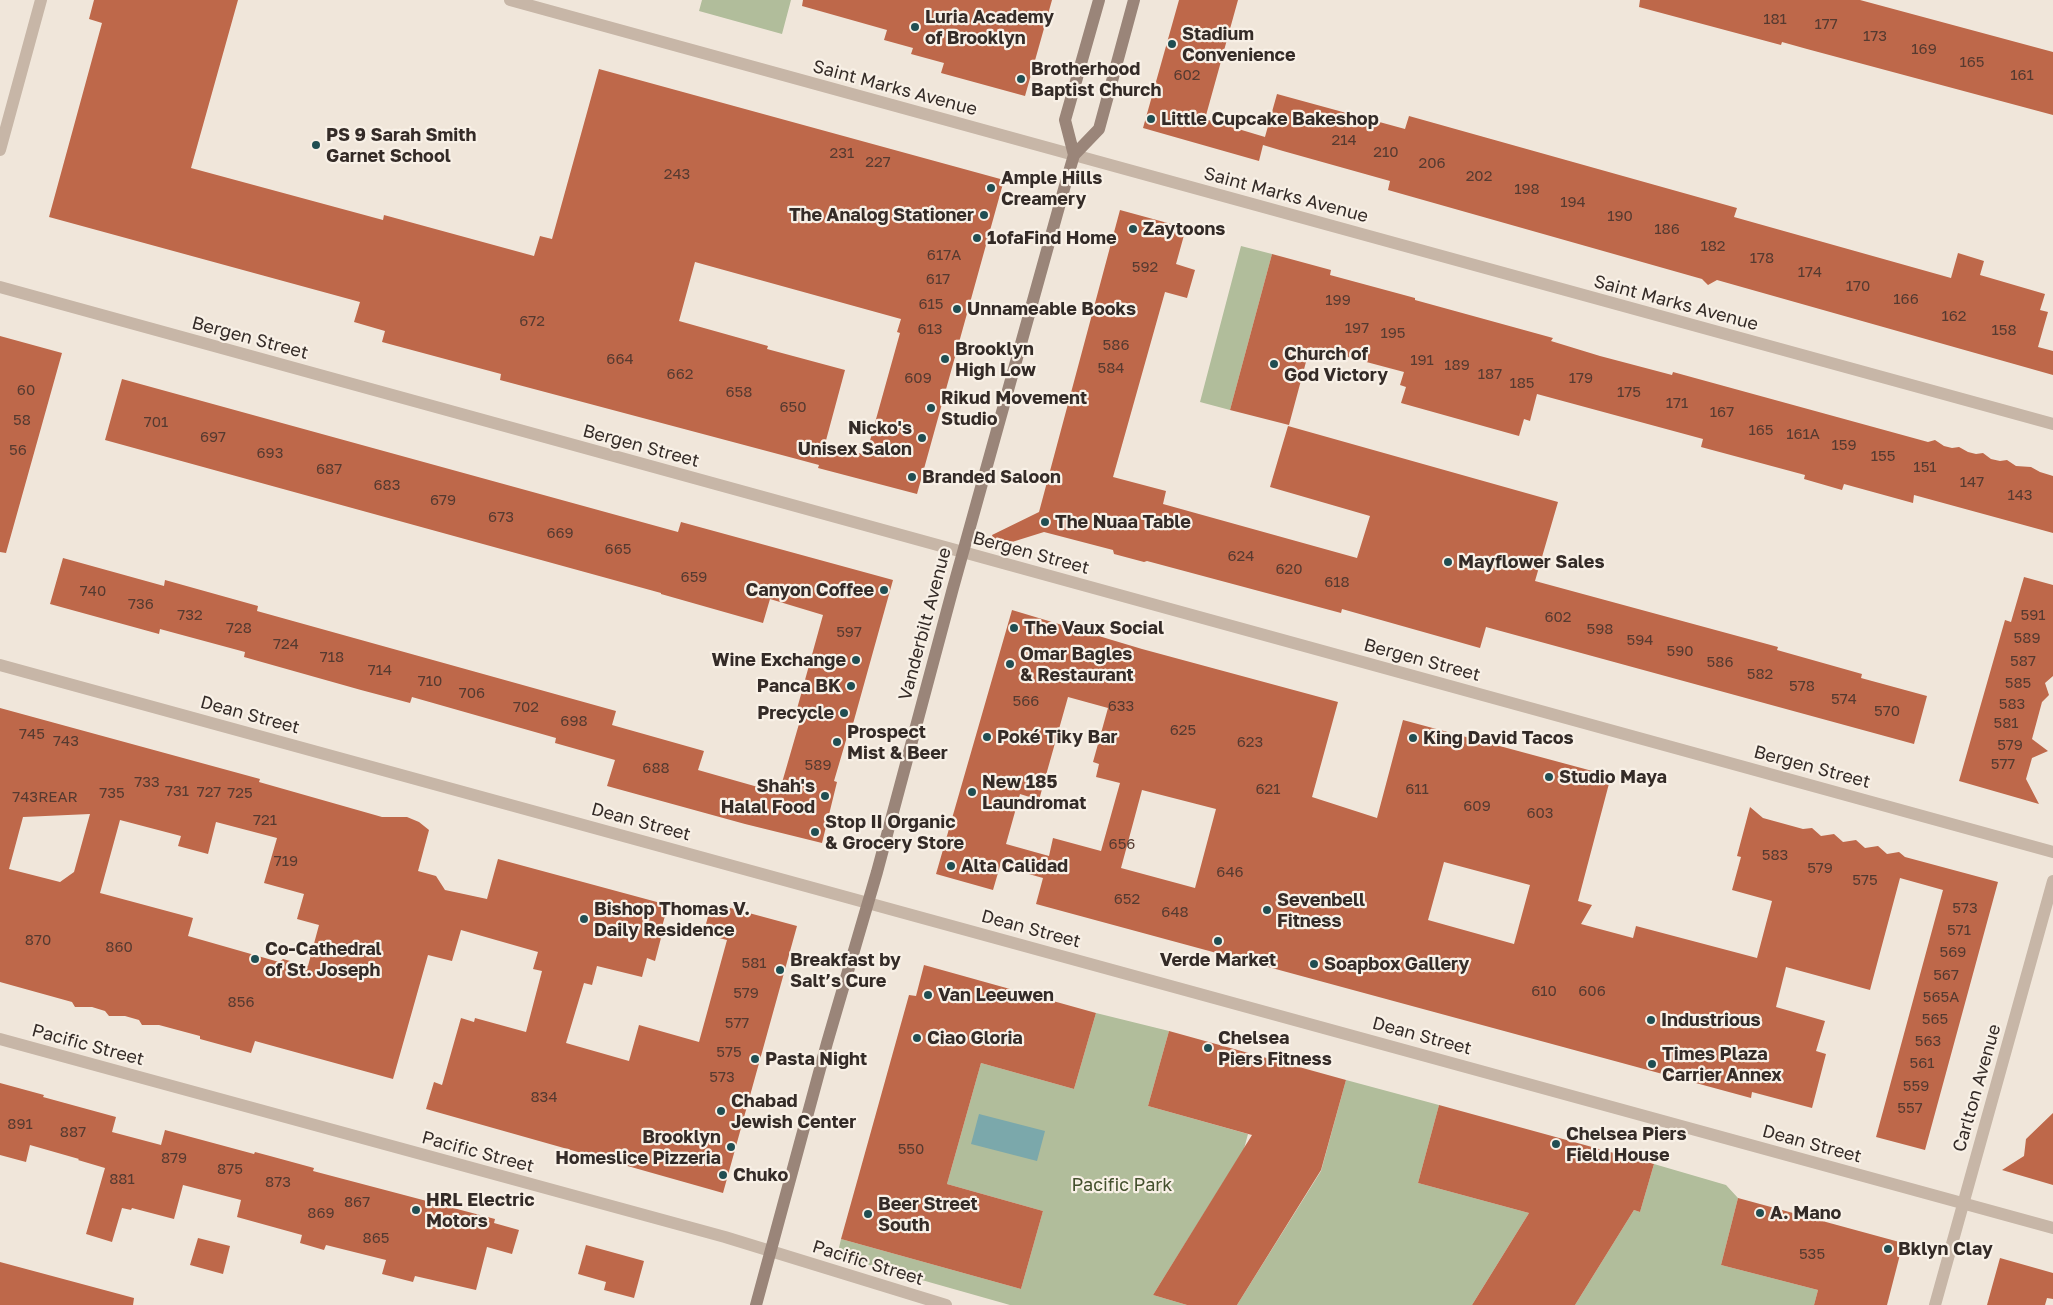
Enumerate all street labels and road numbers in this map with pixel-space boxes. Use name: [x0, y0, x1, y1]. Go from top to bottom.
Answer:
street label: Saint Marks Avenue: [810, 56, 980, 120]
street label: Saint Marks Avenue: [1201, 163, 1371, 227]
street label: Saint Marks Avenue: [1591, 271, 1761, 335]
street label: Bergen Street: [189, 312, 311, 364]
street label: Bergen Street: [580, 420, 702, 472]
street label: Bergen Street: [970, 527, 1092, 579]
street label: Vanderbilt Avenue: [894, 545, 956, 703]
street label: Bergen Street: [1361, 634, 1483, 686]
street label: Dean Street: [198, 691, 302, 739]
street label: Bergen Street: [1751, 741, 1873, 793]
street label: Dean Street: [589, 798, 693, 846]
street label: Dean Street: [979, 905, 1083, 953]
street label: Dean Street: [1370, 1012, 1474, 1060]
street label: Pacific Street: [29, 1020, 147, 1070]
street label: Carlton Avenue: [1948, 1022, 2006, 1154]
street label: Dean Street: [1760, 1120, 1864, 1168]
street label: Pacific Street: [419, 1127, 537, 1177]
street label: Pacific Street: [810, 1236, 926, 1290]

